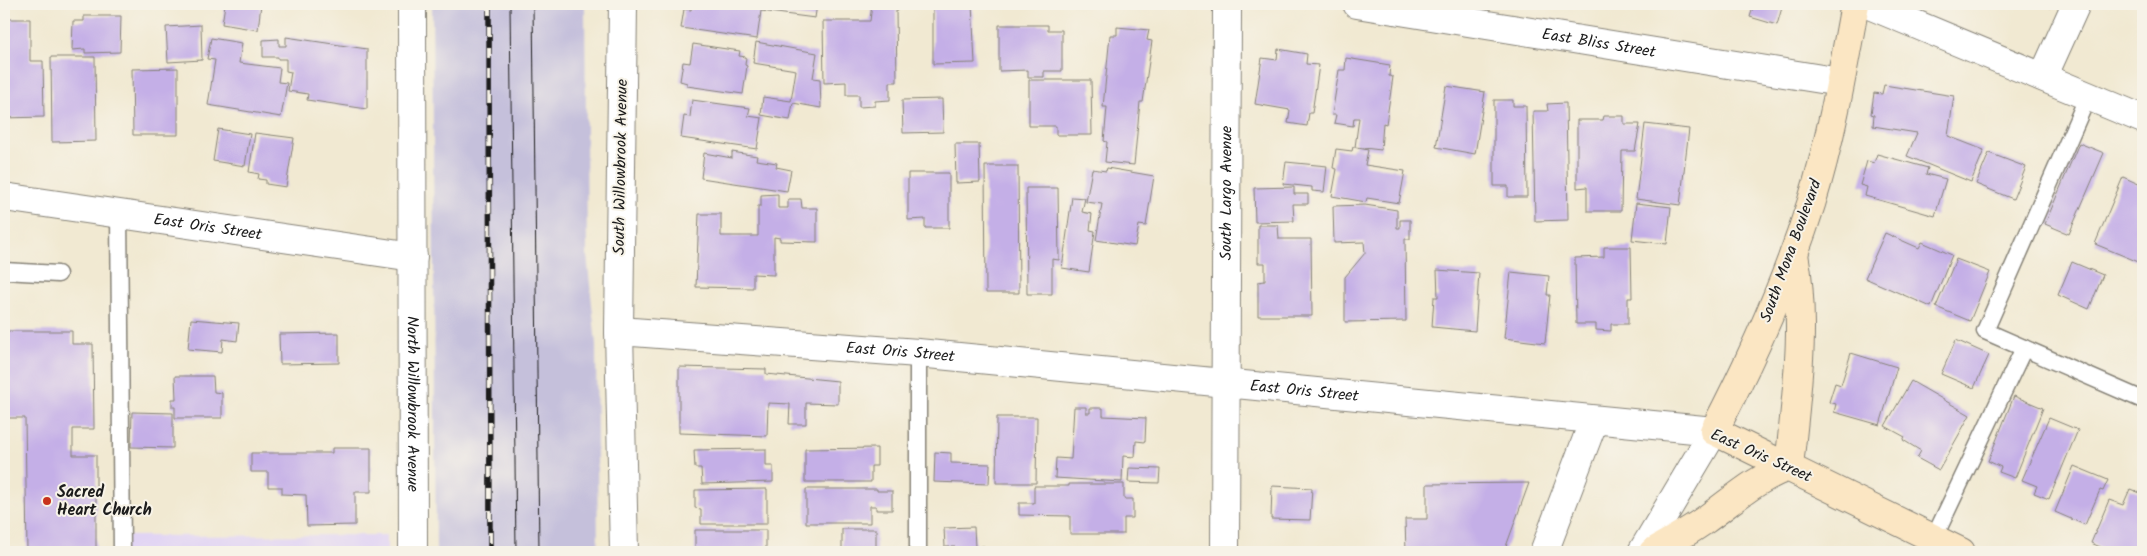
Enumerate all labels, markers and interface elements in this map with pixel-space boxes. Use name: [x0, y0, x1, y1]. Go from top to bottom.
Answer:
street label: East Bliss Street: [1540, 22, 1658, 65]
street label: South Willowbrook Avenue: [607, 79, 635, 255]
street label: South Largo Avenue: [1214, 126, 1239, 260]
street label: South Mona Boulevard: [1753, 175, 1829, 326]
street label: East Oris Street: [152, 207, 264, 247]
street label: North Willowbrook Avenue: [400, 316, 425, 492]
street label: East Oris Street: [845, 335, 957, 369]
street label: East Oris Street: [1249, 373, 1361, 409]
street label: East Oris Street: [1706, 422, 1817, 490]
place label: Sacred Heart Church: [57, 480, 152, 523]
marker: Sacred Heart Church: [41, 495, 53, 507]

